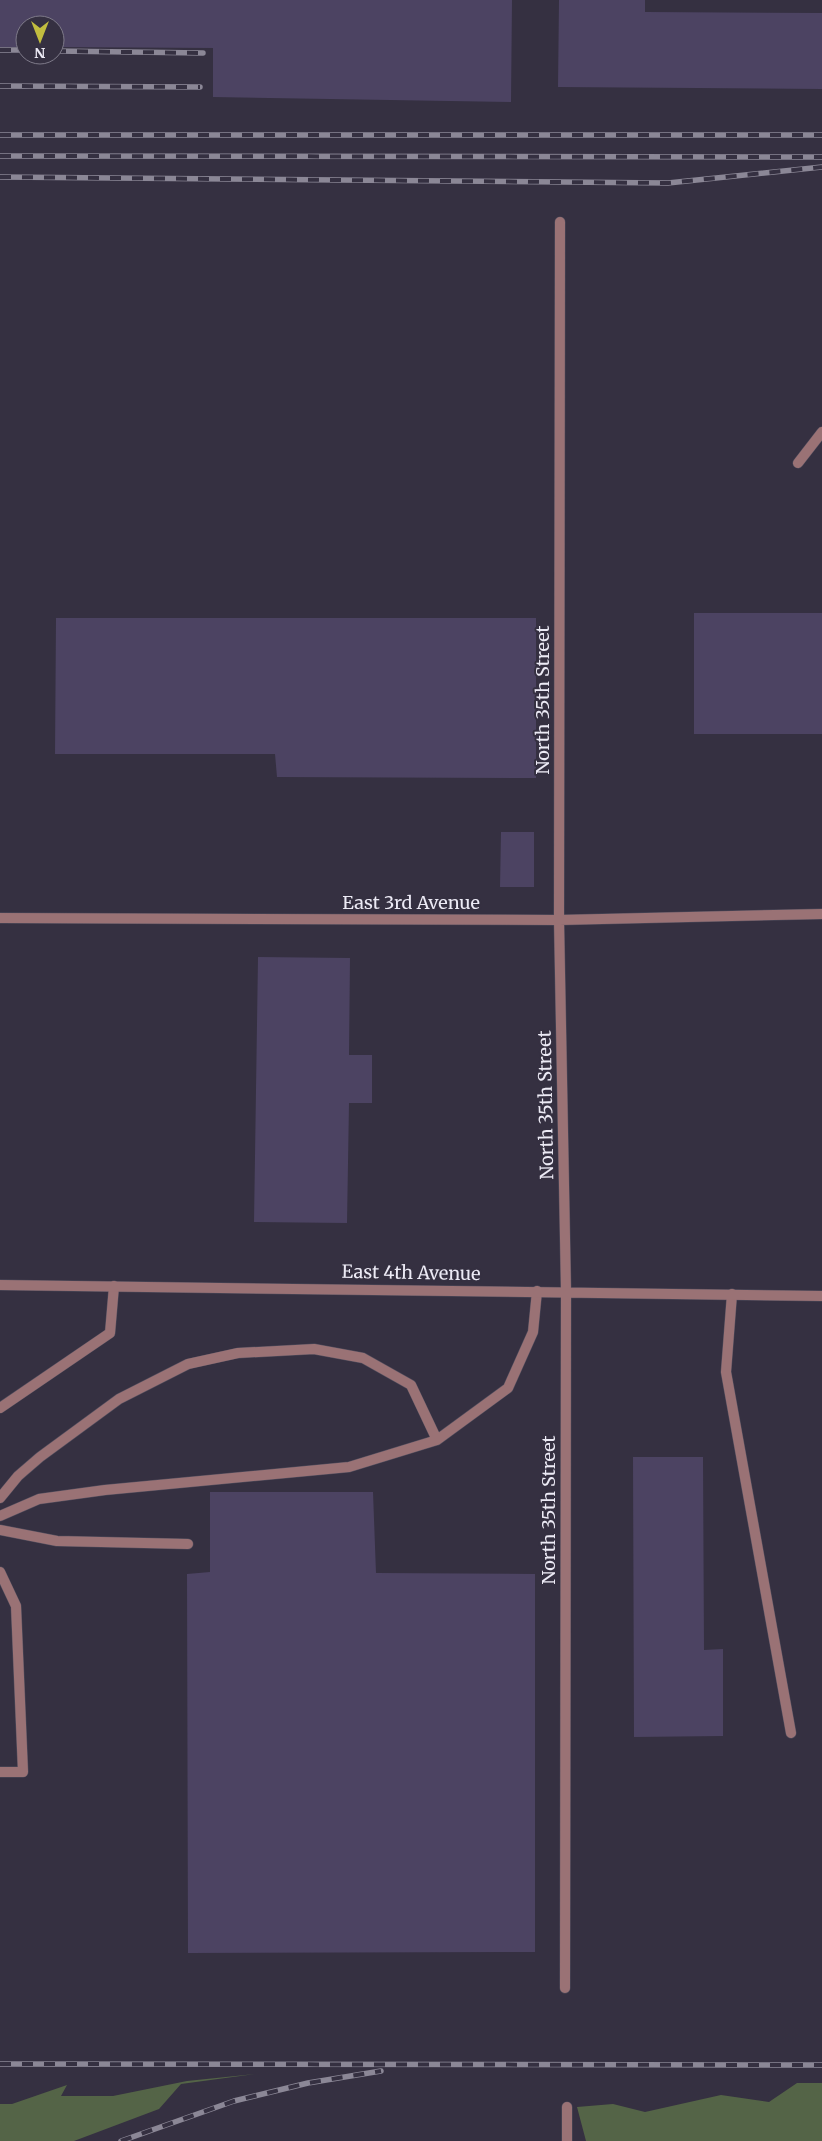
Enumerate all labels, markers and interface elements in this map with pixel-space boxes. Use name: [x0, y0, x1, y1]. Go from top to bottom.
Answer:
north arrow: [15, 15, 65, 65]
text: N: [34, 44, 46, 62]
street label: North 35th Street: [531, 625, 554, 775]
street label: East 3rd Avenue: [342, 891, 480, 914]
street label: North 35th Street: [533, 1030, 558, 1180]
street label: East 4th Avenue: [341, 1260, 481, 1285]
street label: North 35th Street: [537, 1435, 560, 1585]

